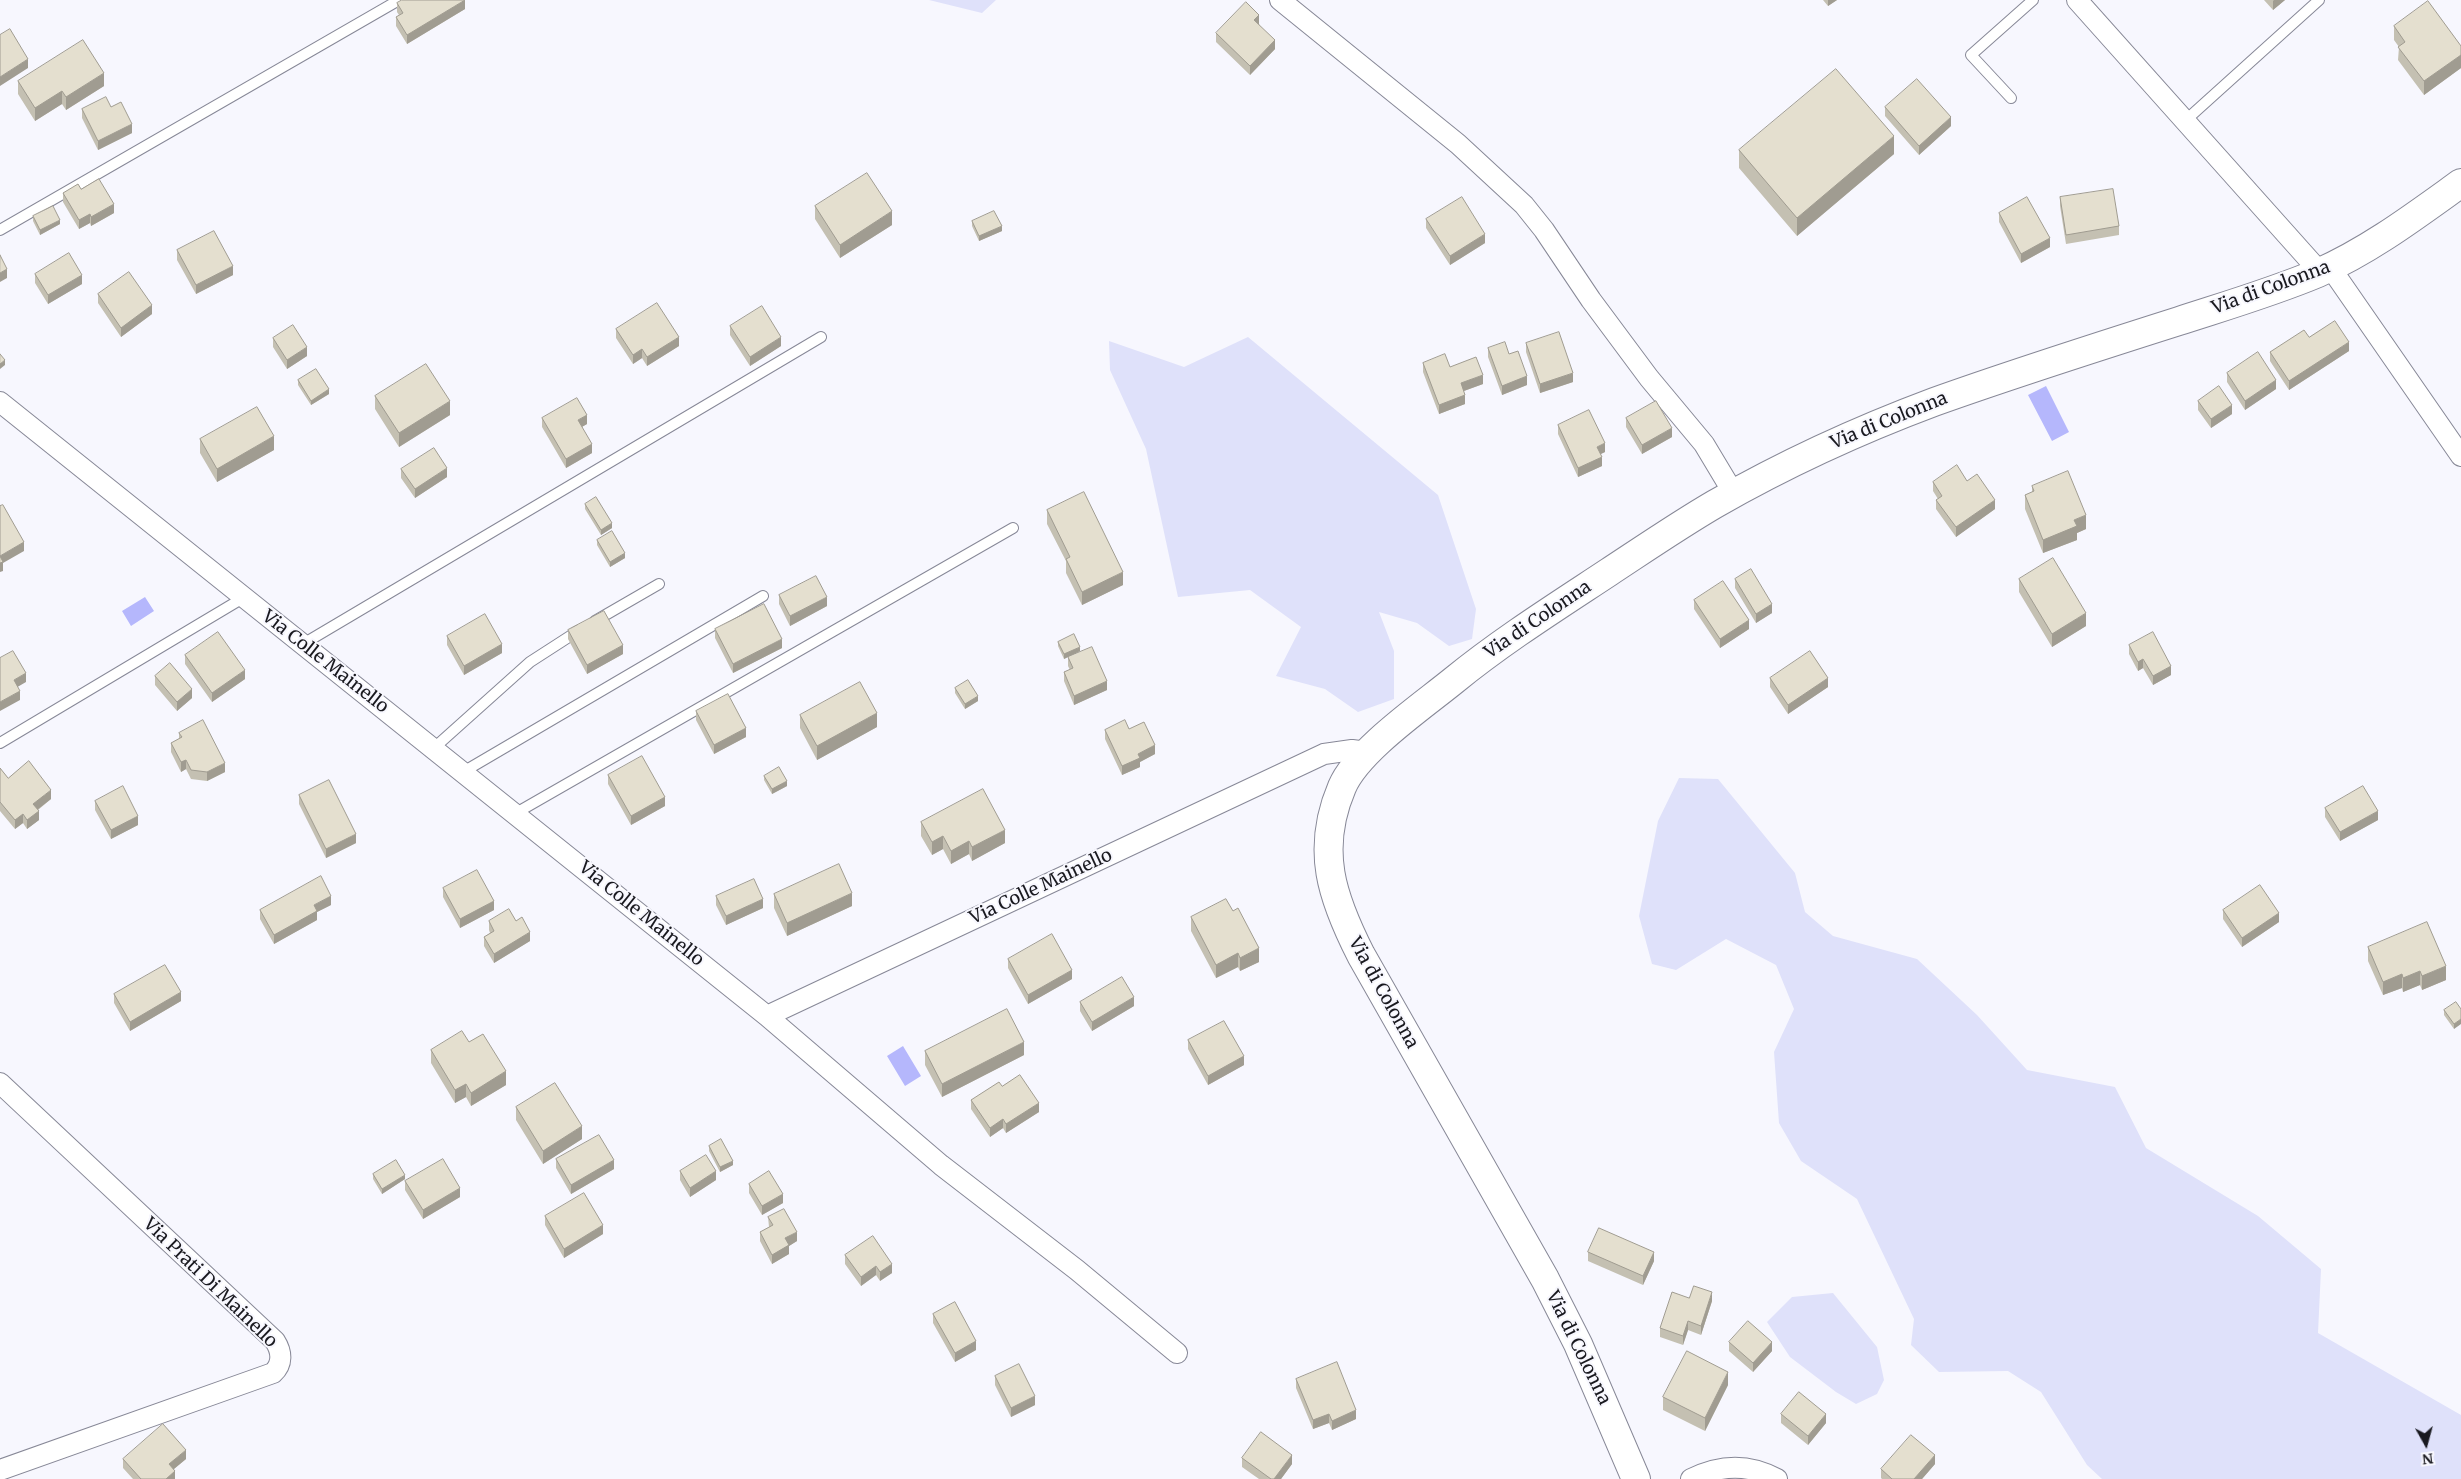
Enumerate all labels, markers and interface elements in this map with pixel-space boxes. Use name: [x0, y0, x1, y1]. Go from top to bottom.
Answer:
street label: Via di Colonna: [2209, 257, 2333, 319]
street label: Via di Colonna: [1827, 388, 1951, 454]
street label: Via di Colonna: [1481, 576, 1595, 664]
street label: Via Colle Mainello: [257, 606, 393, 718]
street label: Via Colle Mainello: [966, 845, 1116, 929]
street label: Via Colle Mainello: [574, 857, 708, 971]
street label: Via di Colonna: [1343, 934, 1423, 1052]
street label: Via Prati Di Mainello: [139, 1214, 281, 1352]
street label: Via di Colonna: [1541, 1288, 1615, 1408]
north arrow: [2401, 1419, 2451, 1469]
text: N: [2421, 1449, 2434, 1468]

